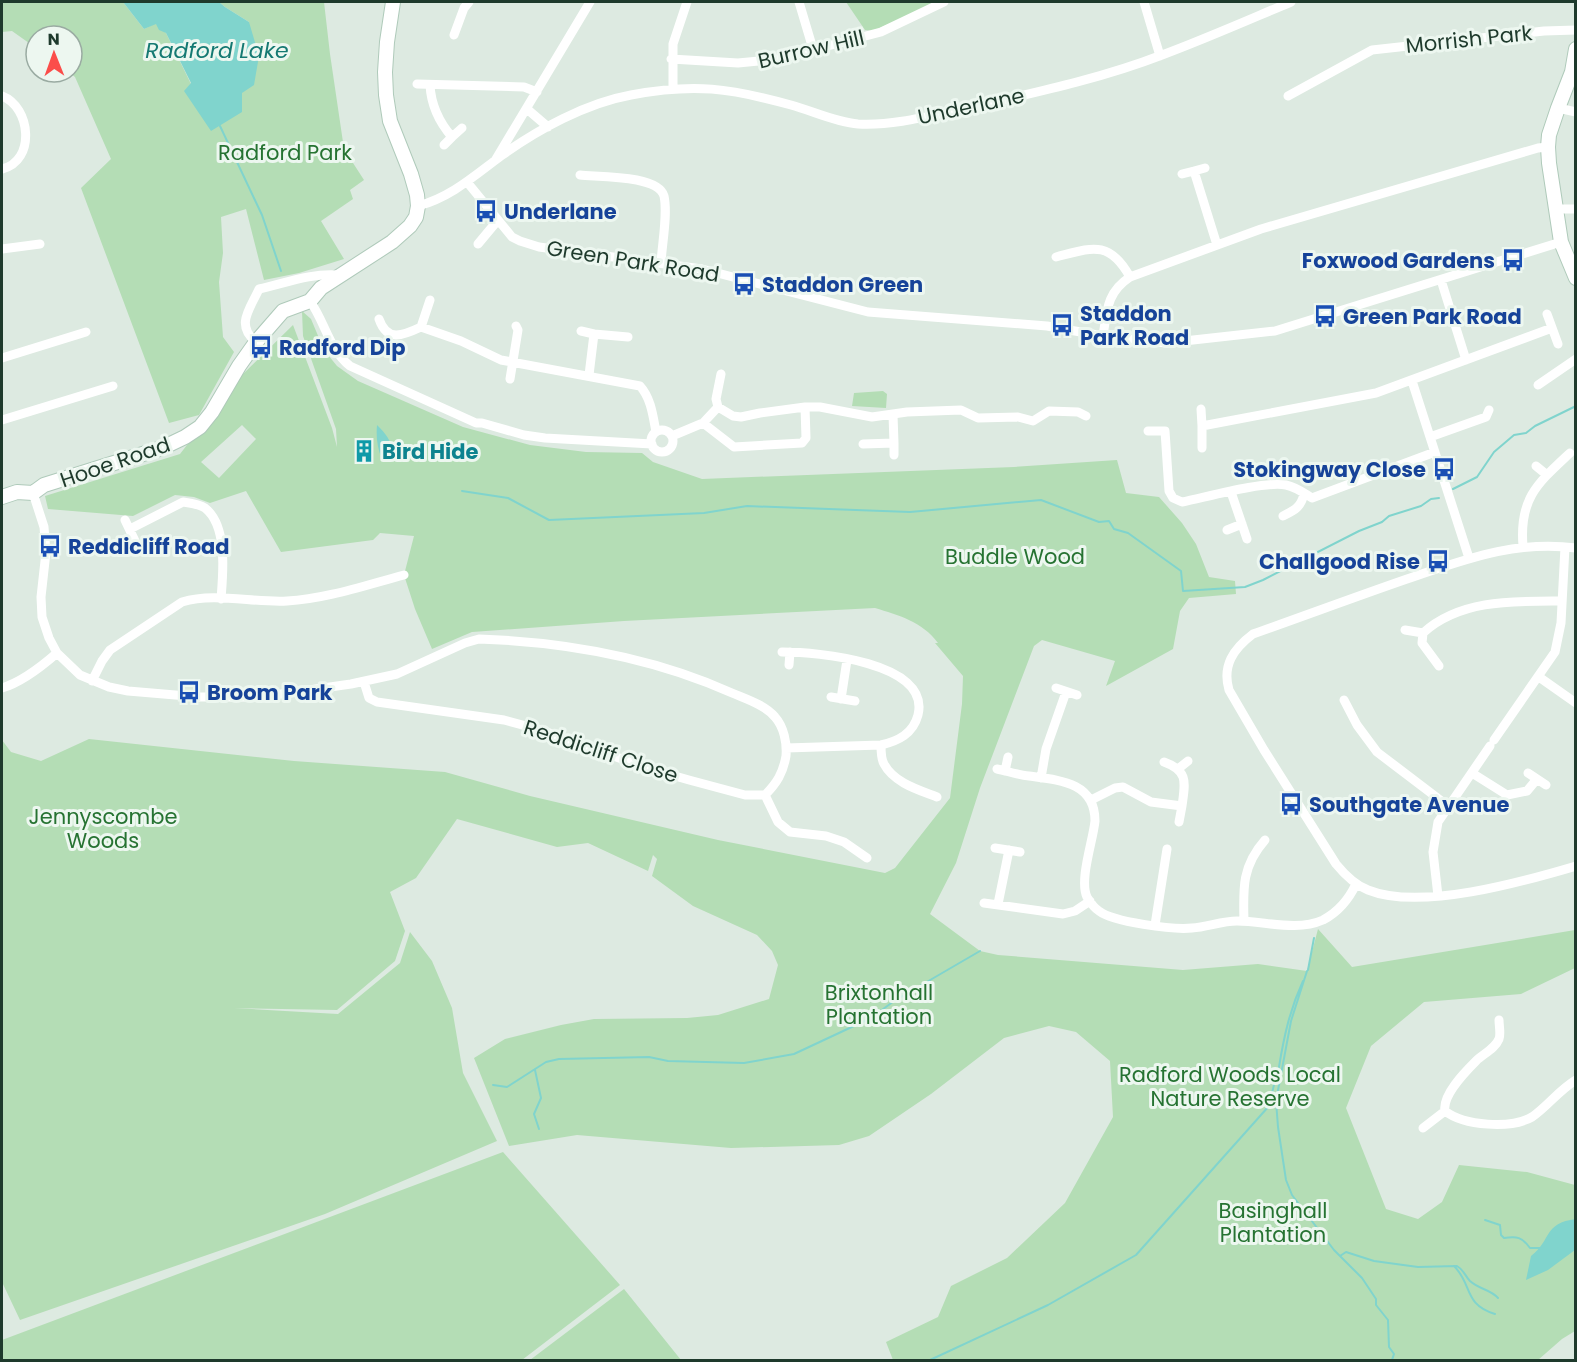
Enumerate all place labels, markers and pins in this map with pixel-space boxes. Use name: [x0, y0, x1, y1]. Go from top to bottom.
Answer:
place label: Underlane: [504, 197, 617, 226]
bus stop icon: Underlane: [473, 198, 499, 224]
place label: Foxwood Gardens: [1302, 246, 1495, 275]
bus stop icon: Foxwood Gardens: [1500, 247, 1526, 273]
place label: Staddon Green: [762, 270, 923, 299]
bus stop icon: Staddon Green: [731, 271, 757, 297]
place label: Staddon Park Road: [1080, 299, 1189, 352]
place label: Green Park Road: [1343, 302, 1522, 331]
bus stop icon: Green Park Road: [1312, 303, 1338, 329]
bus stop icon: Staddon Park Road: [1049, 312, 1075, 338]
place label: Radford Dip: [279, 333, 406, 362]
bus stop icon: Radford Dip: [248, 334, 274, 360]
place label: Bird Hide: [382, 437, 479, 466]
building icon: Bird Hide: [351, 438, 377, 464]
place label: Stokingway Close: [1233, 455, 1426, 484]
bus stop icon: Stokingway Close: [1431, 456, 1457, 482]
place label: Reddicliff Road: [68, 532, 230, 561]
bus stop icon: Reddicliff Road: [37, 533, 63, 559]
place label: Challgood Rise: [1259, 547, 1420, 576]
bus stop icon: Challgood Rise: [1425, 548, 1451, 574]
place label: Broom Park: [207, 678, 333, 707]
bus stop icon: Broom Park: [176, 679, 202, 705]
place label: Southgate Avenue: [1309, 790, 1509, 819]
bus stop icon: Southgate Avenue: [1278, 791, 1304, 817]

